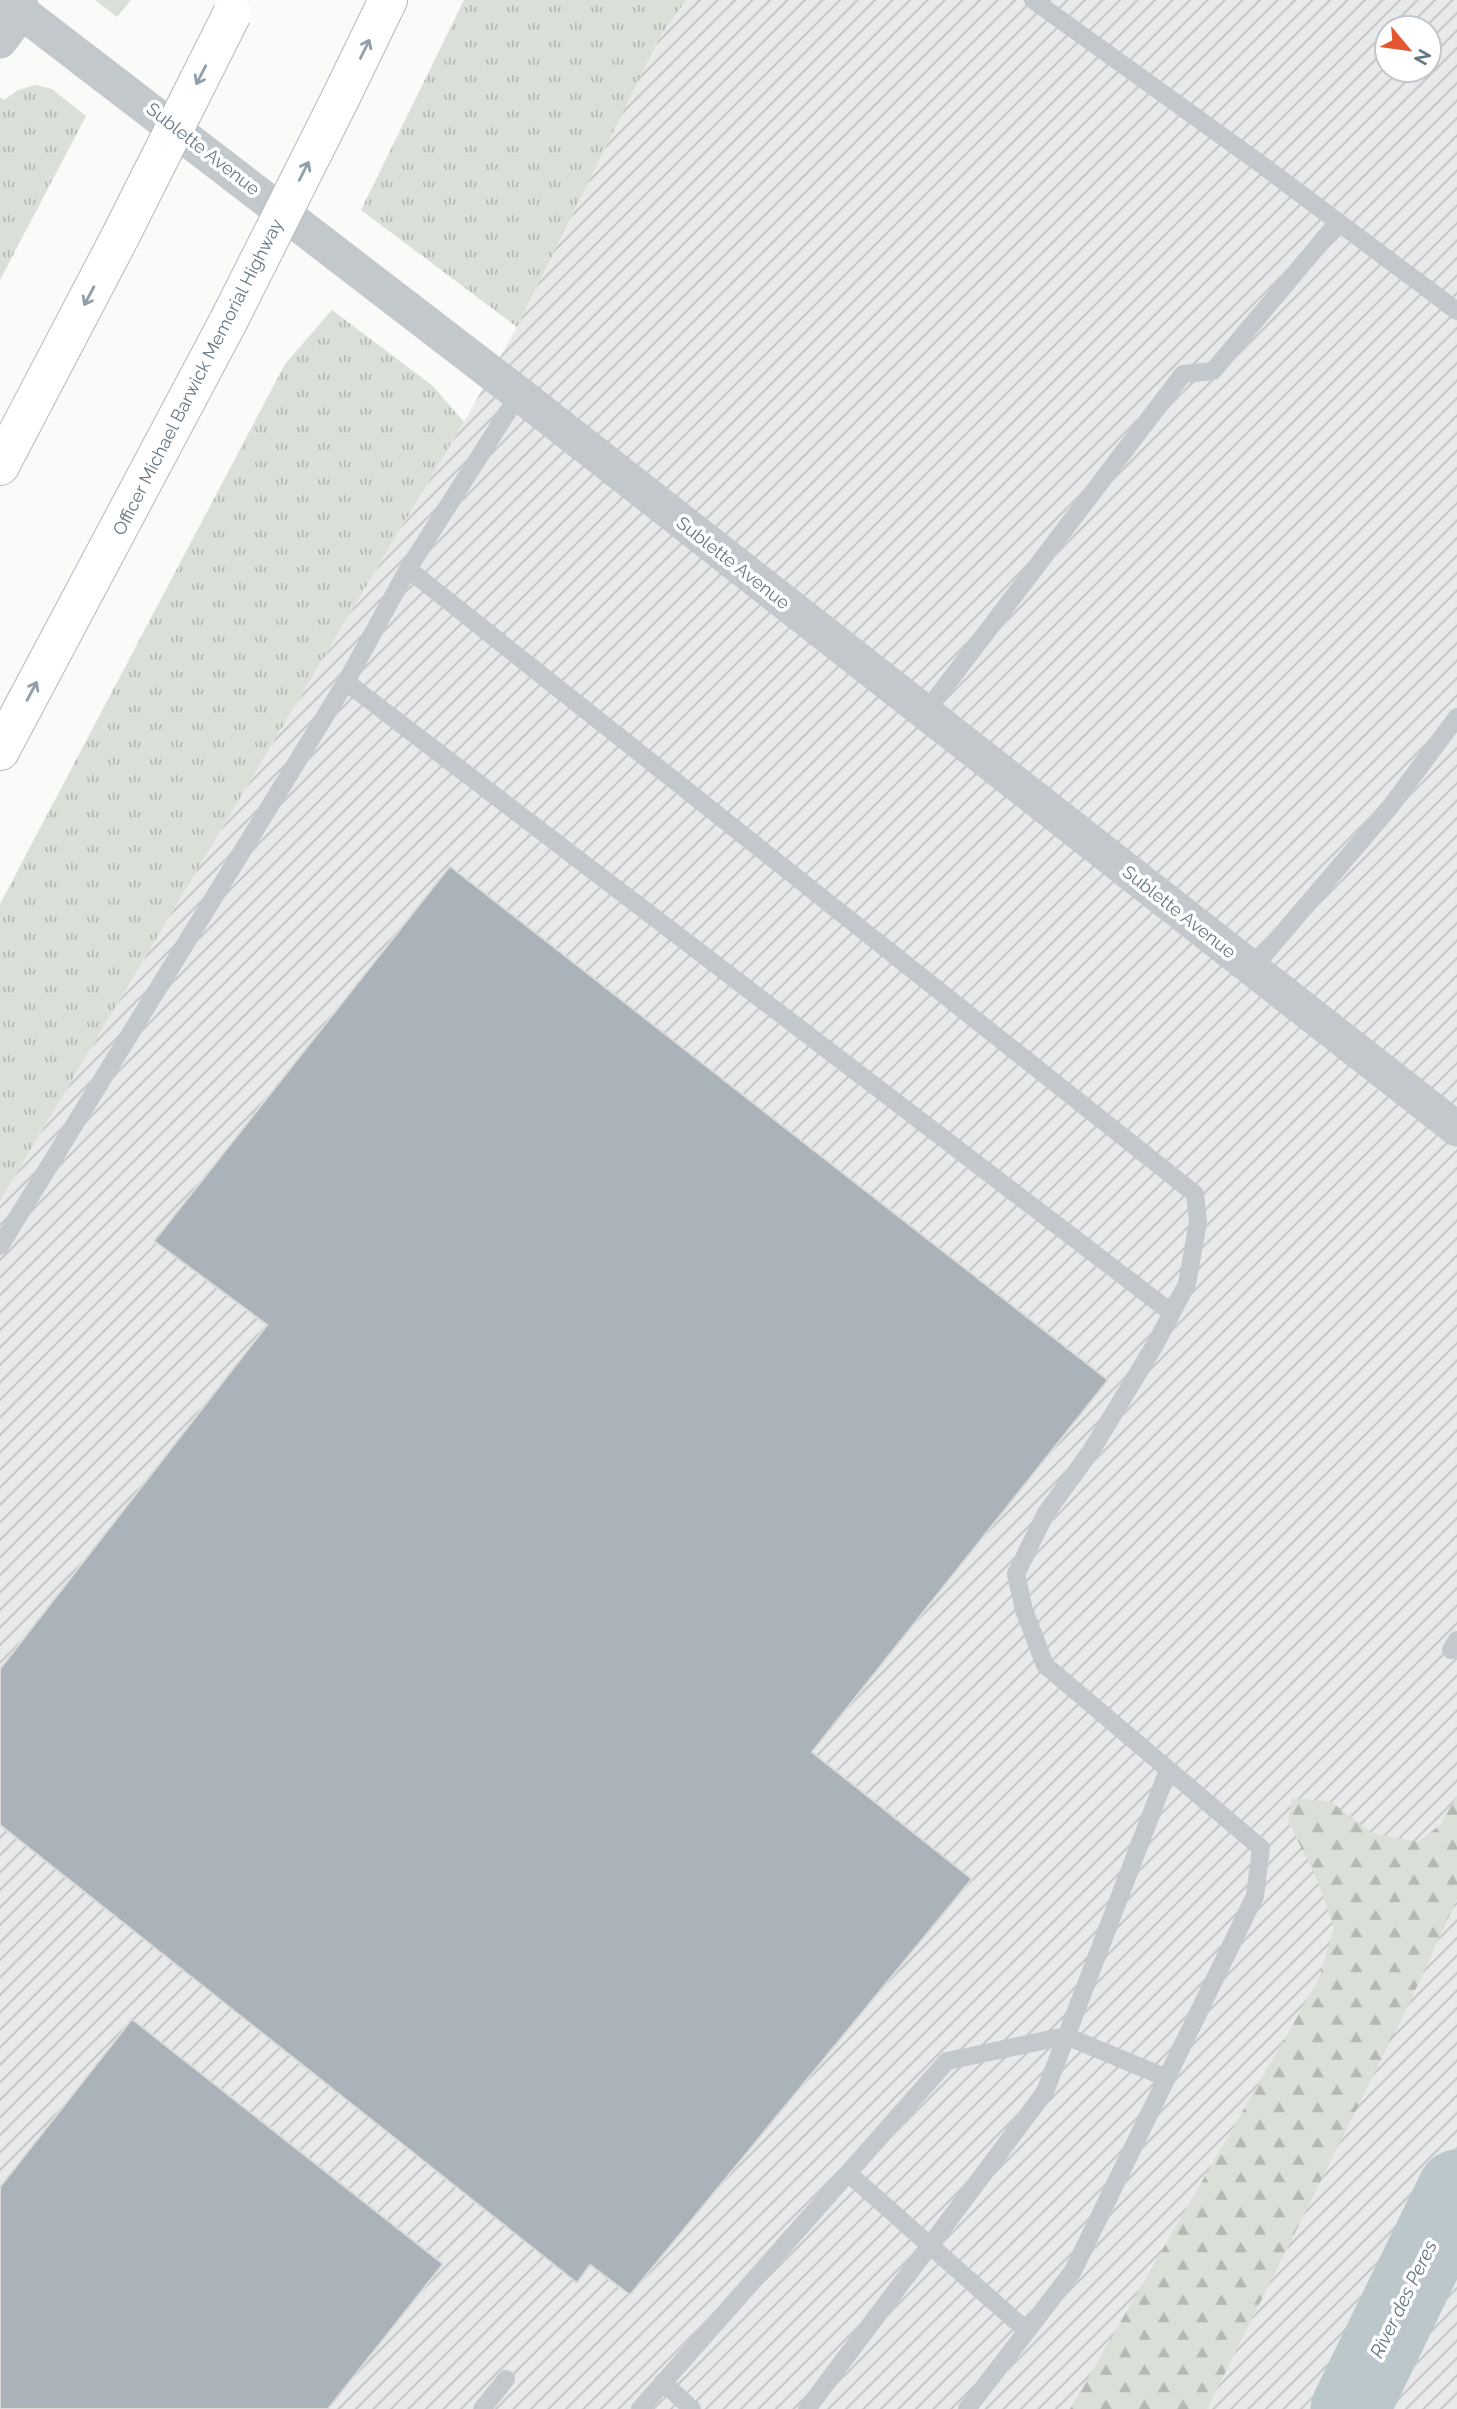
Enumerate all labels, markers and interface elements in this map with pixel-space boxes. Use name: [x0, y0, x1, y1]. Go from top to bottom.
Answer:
north arrow: [1373, 14, 1443, 84]
one-way arrow: [358, 39, 372, 60]
text: N: [1410, 46, 1436, 69]
one-way arrow: [194, 64, 208, 85]
street label: Sublette Avenue: [143, 98, 264, 200]
one-way arrow: [297, 161, 311, 182]
street label: Officer Michael Barwick Memorial Highway: [108, 215, 287, 539]
one-way arrow: [82, 285, 95, 306]
street label: Sublette Avenue: [673, 512, 794, 614]
one-way arrow: [26, 681, 40, 702]
street label: Sublette Avenue: [1119, 861, 1240, 963]
water label: River des Peres: [1365, 2237, 1441, 2361]

